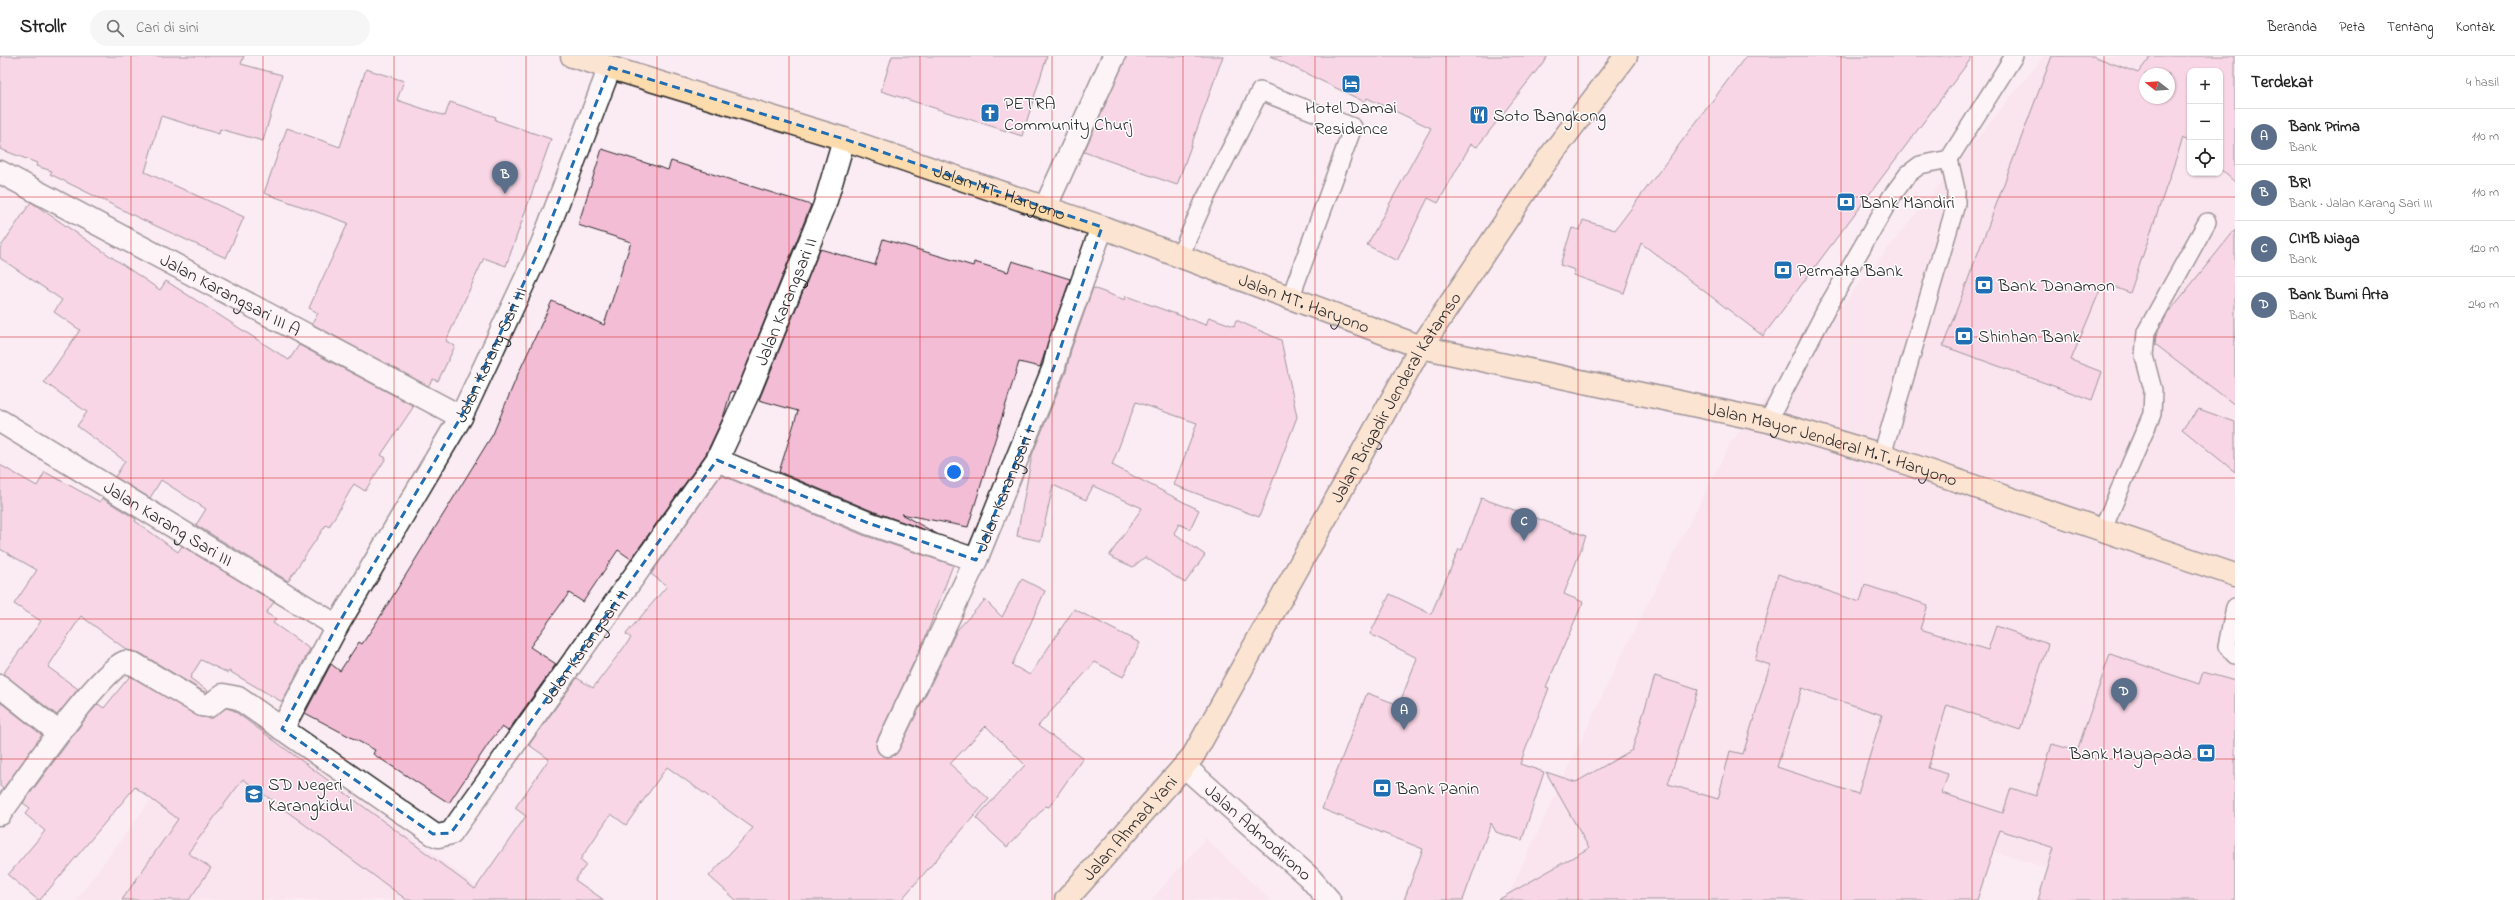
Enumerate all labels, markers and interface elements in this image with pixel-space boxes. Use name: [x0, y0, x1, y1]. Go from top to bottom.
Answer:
search box: [90, 10, 370, 46]
text: Strollr: [20, 14, 66, 41]
icon: search: [104, 17, 126, 39]
text: Cari di sini: [136, 17, 199, 39]
text: Beranda: [2267, 17, 2317, 38]
text: Peta: [2339, 17, 2365, 38]
text: Tentang: [2387, 17, 2434, 38]
text: Kontak: [2456, 17, 2495, 38]
north arrow: [2139, 68, 2175, 104]
map controls: [2187, 68, 2223, 176]
button: +: [2187, 68, 2223, 104]
text: Terdekat: [2251, 70, 2313, 95]
hotel icon: Hotel Damai Residence: [1340, 73, 1362, 95]
text: 4 hasil: [2466, 73, 2499, 92]
place label: PETRA Community Churj: [1004, 92, 1132, 139]
place label: Hotel Damai Residence: [1305, 96, 1397, 143]
church icon: PETRA Community Churj: [979, 102, 1001, 124]
restaurant icon: Soto Bangkong: [1468, 104, 1490, 126]
place label: Soto Bangkong: [1493, 104, 1606, 131]
button: −: [2187, 104, 2223, 140]
text: Bank Prima: [2289, 116, 2360, 138]
text: A: [2260, 127, 2268, 146]
text: 110 m: [2472, 127, 2499, 146]
text: Bank: [2289, 138, 2317, 157]
button: locate: [2187, 140, 2223, 176]
street label: Jalan MT. Haryono: [930, 159, 1069, 229]
pin: B: [492, 161, 518, 194]
text: BRI: [2289, 172, 2311, 194]
text: B: [2260, 183, 2268, 202]
text: 110 m: [2472, 183, 2499, 202]
bank icon: Bank Mandiri: [1835, 191, 1857, 213]
place label: Bank Mandiri: [1859, 191, 1955, 217]
text: Bank · Jalan Karang Sari III: [2289, 194, 2432, 213]
text: CIMB Niaga: [2289, 228, 2360, 250]
street label: Jalan Karangsari II: [750, 234, 825, 370]
text: C: [2260, 239, 2268, 258]
text: 120 m: [2469, 239, 2499, 258]
street label: Jalan Karangsari III A: [155, 248, 305, 344]
text: Bank: [2289, 250, 2317, 269]
bank icon: Permata Bank: [1772, 259, 1794, 281]
place label: Permata Bank: [1797, 259, 1903, 285]
street label: Jalan MT. Haryono: [1234, 268, 1373, 341]
bank icon: Bank Danamon: [1973, 274, 1995, 296]
place label: Bank Danamon: [1997, 274, 2115, 300]
street label: Jalan Karang Sari III: [449, 283, 535, 428]
text: Bank Bumi Arta: [2289, 284, 2389, 306]
street label: Jalan Brigadir Jenderal Katamso: [1325, 288, 1469, 508]
text: D: [2259, 295, 2269, 314]
text: 240 m: [2468, 295, 2499, 314]
text: Bank: [2289, 306, 2317, 325]
bank icon: Shinhan Bank: [1953, 325, 1975, 347]
place label: Shinhan Bank: [1978, 325, 2081, 351]
street label: Jalan Mayor Jenderal M.T. Haryono: [1705, 397, 1960, 495]
street label: Jalan Karangsari I: [970, 424, 1043, 556]
your location: [944, 462, 964, 482]
street label: Jalan Karang Sari III: [98, 476, 237, 574]
pin: C: [1511, 508, 1537, 541]
street label: Jalan Karangsari II: [535, 585, 636, 711]
pin: D: [2111, 678, 2137, 711]
pin: A: [1391, 697, 1417, 730]
place label: Bank Mayapada: [2068, 742, 2192, 768]
bank icon: Bank Mayapada: [2195, 742, 2217, 764]
street label: Jalan Ahmad Yani: [1077, 771, 1185, 888]
place label: SD Negeri Karangkidul: [268, 773, 353, 821]
bank icon: Bank Panin: [1371, 777, 1393, 799]
place label: Bank Panin: [1395, 777, 1479, 803]
street label: Jalan Admodirono: [1198, 779, 1316, 888]
school or university icon: SD Negeri Karangkidul: [243, 783, 265, 805]

